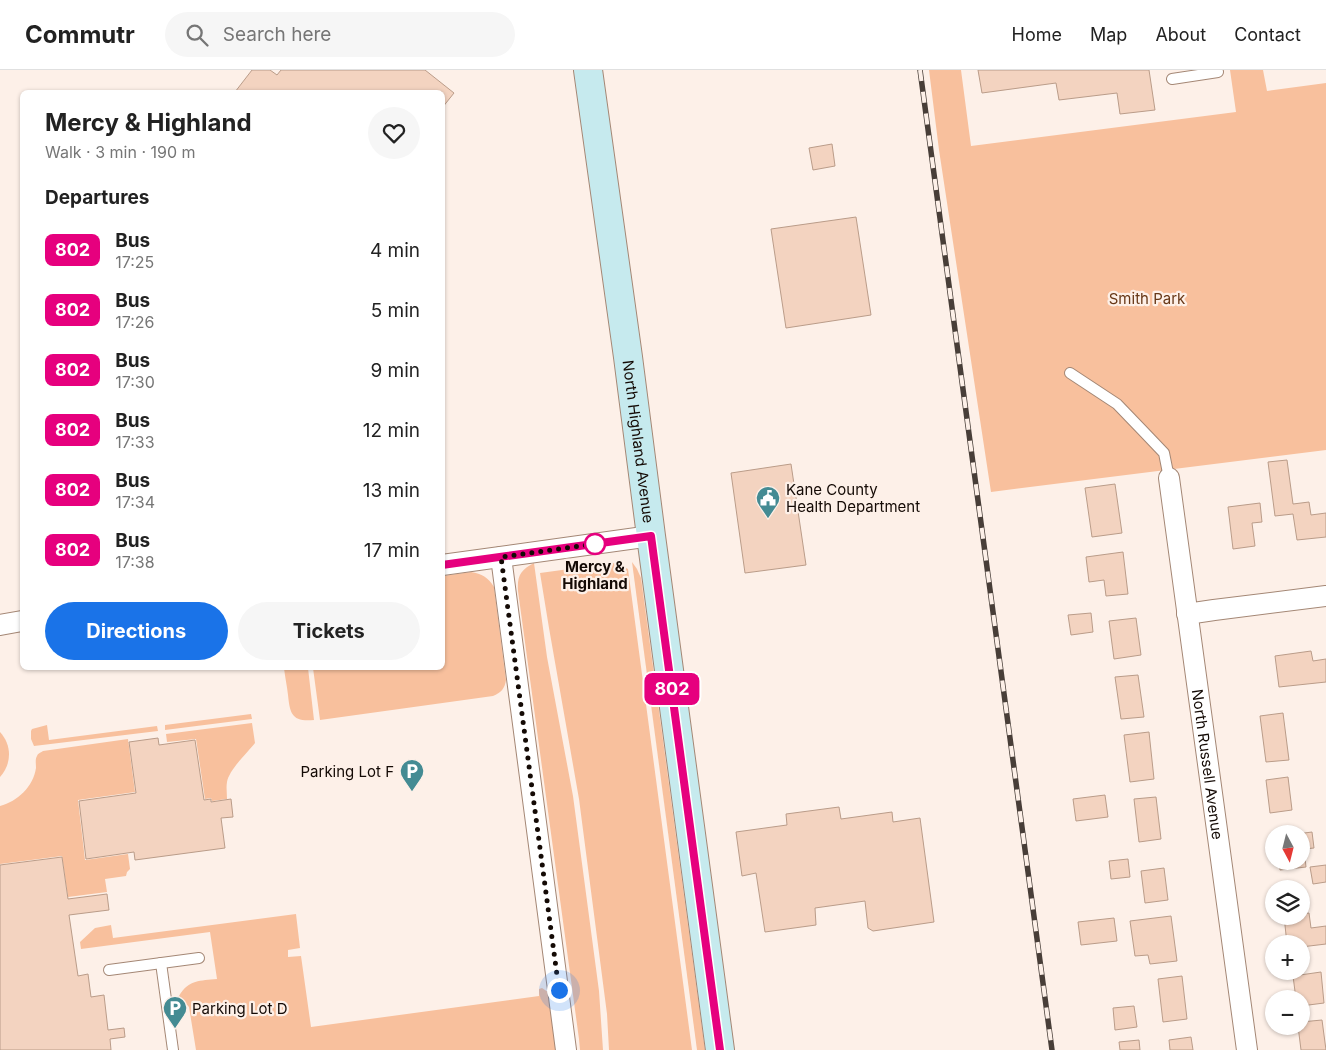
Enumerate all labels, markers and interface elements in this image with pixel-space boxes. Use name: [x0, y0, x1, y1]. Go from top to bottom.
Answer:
search box: [165, 12, 515, 57]
text: Commutr: [25, 20, 135, 49]
icon: search: [183, 21, 211, 49]
text: Search here: [223, 23, 331, 46]
text: Home: [1012, 24, 1062, 45]
text: Map: [1090, 24, 1127, 45]
text: About: [1155, 24, 1206, 45]
text: Contact: [1234, 24, 1301, 45]
button: heart: [368, 107, 420, 159]
text: Mercy & Highland: [45, 108, 252, 137]
text: Walk · 3 min · 190 m: [45, 142, 196, 162]
text: Departures: [45, 186, 149, 209]
text: Bus: [115, 229, 150, 252]
text: 802: [55, 239, 90, 260]
text: 4 min: [370, 239, 420, 262]
text: 17:25: [115, 252, 154, 272]
text: Bus: [115, 289, 150, 312]
park label: Smith Park: [1109, 289, 1186, 308]
text: 802: [55, 299, 90, 320]
text: 5 min: [371, 299, 420, 322]
text: 17:26: [115, 312, 155, 332]
text: Bus: [115, 349, 150, 372]
text: 802: [55, 359, 90, 380]
text: 9 min: [370, 359, 420, 382]
street label: North Highland Avenue: [619, 359, 659, 524]
text: 17:30: [115, 372, 155, 392]
text: Bus: [115, 409, 150, 432]
text: 802: [55, 419, 90, 440]
text: 12 min: [363, 419, 420, 442]
text: 17:33: [115, 432, 155, 452]
text: Bus: [115, 469, 150, 492]
text: 802: [55, 479, 90, 500]
text: 13 min: [363, 479, 420, 502]
place label: Kane County Health Department: [786, 480, 920, 516]
public building icon: Kane County Health Department: [755, 485, 781, 519]
text: 17:34: [115, 492, 155, 512]
text: Bus: [115, 529, 150, 552]
marker: Mercy & Highland: [584, 533, 606, 555]
text: 802: [55, 539, 90, 560]
text: 17 min: [364, 539, 420, 562]
text: 17:38: [115, 552, 155, 572]
place label: Mercy & Highland: [562, 557, 628, 593]
button: Directions: [45, 602, 228, 660]
button: Tickets: [238, 602, 420, 660]
line badge: 802: [643, 673, 701, 705]
text: 802: [654, 678, 690, 699]
street label: North Russell Avenue: [1188, 688, 1228, 841]
parking icon: Parking Lot F: [399, 758, 425, 792]
place label: Parking Lot F: [301, 762, 394, 781]
north arrow: [1265, 825, 1310, 870]
map controls: [1265, 825, 1310, 1035]
button: layers: [1265, 880, 1310, 925]
button: +: [1265, 935, 1310, 980]
your location: [547, 978, 572, 1003]
button: −: [1265, 990, 1310, 1035]
parking icon: Parking Lot D: [162, 995, 188, 1029]
place label: Parking Lot D: [192, 999, 287, 1018]

